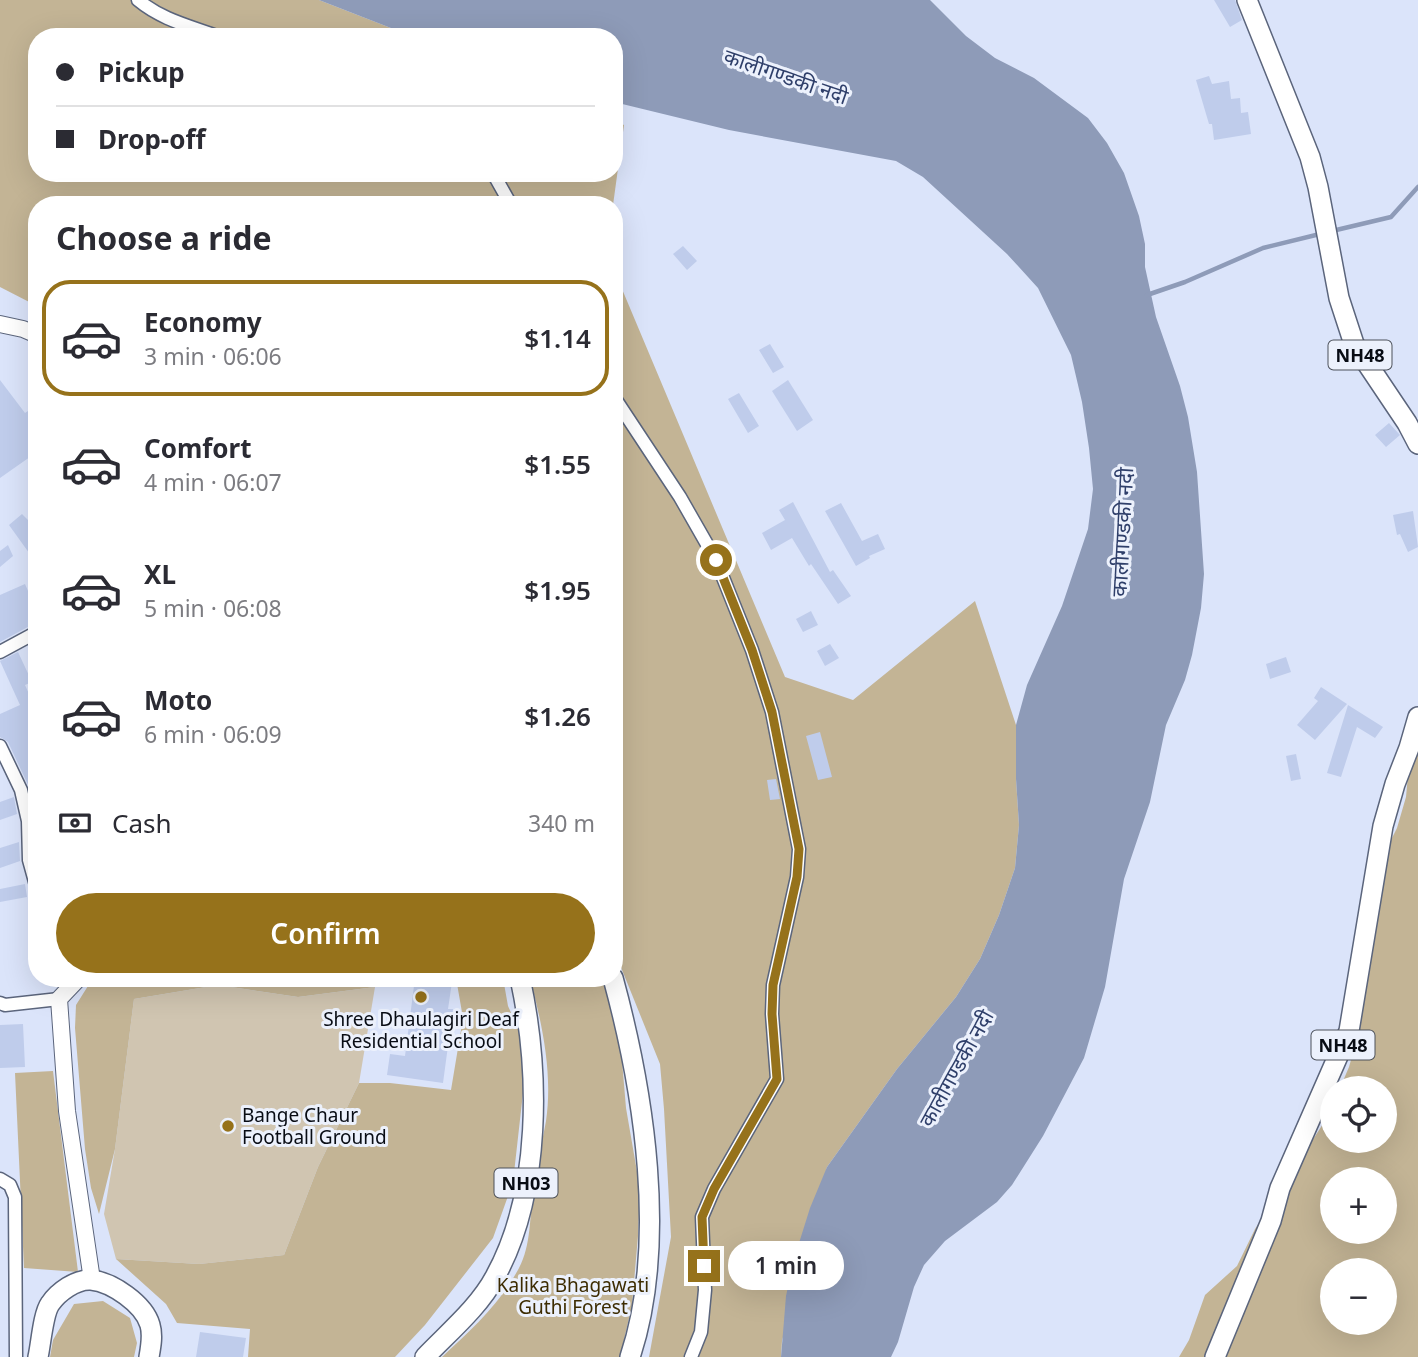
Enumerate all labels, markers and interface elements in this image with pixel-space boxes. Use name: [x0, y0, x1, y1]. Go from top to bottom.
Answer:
water label: कालीगण्डकी नदी: [720, 42, 852, 111]
text: Pickup: [98, 54, 185, 90]
text: Drop-off: [98, 121, 205, 157]
text: Choose a ride: [56, 216, 272, 259]
text: Economy: [144, 304, 262, 340]
icon: car: [60, 307, 123, 370]
text: $1.14: [524, 320, 591, 356]
text: 3 min · 06:06: [144, 340, 282, 372]
road number: NH48: [1328, 340, 1392, 370]
text: Comfort: [144, 430, 252, 466]
icon: car: [60, 433, 123, 496]
text: $1.55: [524, 446, 591, 482]
text: 4 min · 06:07: [144, 466, 282, 498]
water label: कालीगण्डकी नदी: [1105, 466, 1139, 597]
route start: [700, 544, 732, 576]
text: XL: [144, 556, 176, 592]
icon: car: [60, 559, 123, 622]
text: $1.95: [524, 572, 591, 608]
text: 5 min · 06:08: [144, 592, 282, 624]
text: Moto: [144, 682, 212, 718]
icon: car: [60, 685, 123, 748]
text: $1.26: [524, 698, 591, 734]
text: 6 min · 06:09: [144, 718, 282, 750]
icon: cash: [56, 804, 94, 842]
text: Cash: [112, 805, 172, 841]
text: 340 m: [528, 807, 595, 839]
button: Confirm: [56, 893, 595, 973]
marker: Shree Dhaulagiri Deaf Residential School: [413, 989, 429, 1005]
water label: कालीगण्डकी नदी: [912, 1004, 1000, 1131]
place label: Shree Dhaulagiri Deaf Residential School: [323, 1006, 520, 1054]
road number: NH48: [1312, 1030, 1374, 1060]
map controls: [1320, 1076, 1397, 1335]
button: locate: [1320, 1076, 1397, 1153]
place label: Bange Chaur Football Ground: [242, 1102, 387, 1150]
marker: Bange Chaur Football Ground: [220, 1118, 236, 1134]
button: +: [1320, 1167, 1397, 1244]
road number: NH03: [494, 1168, 558, 1198]
callout: 1 min: [728, 1242, 844, 1290]
text: 1 min: [755, 1249, 817, 1281]
route end: [688, 1250, 720, 1282]
button: −: [1320, 1258, 1397, 1335]
park label: Kalika Bhagawati Guthi Forest: [497, 1272, 649, 1320]

